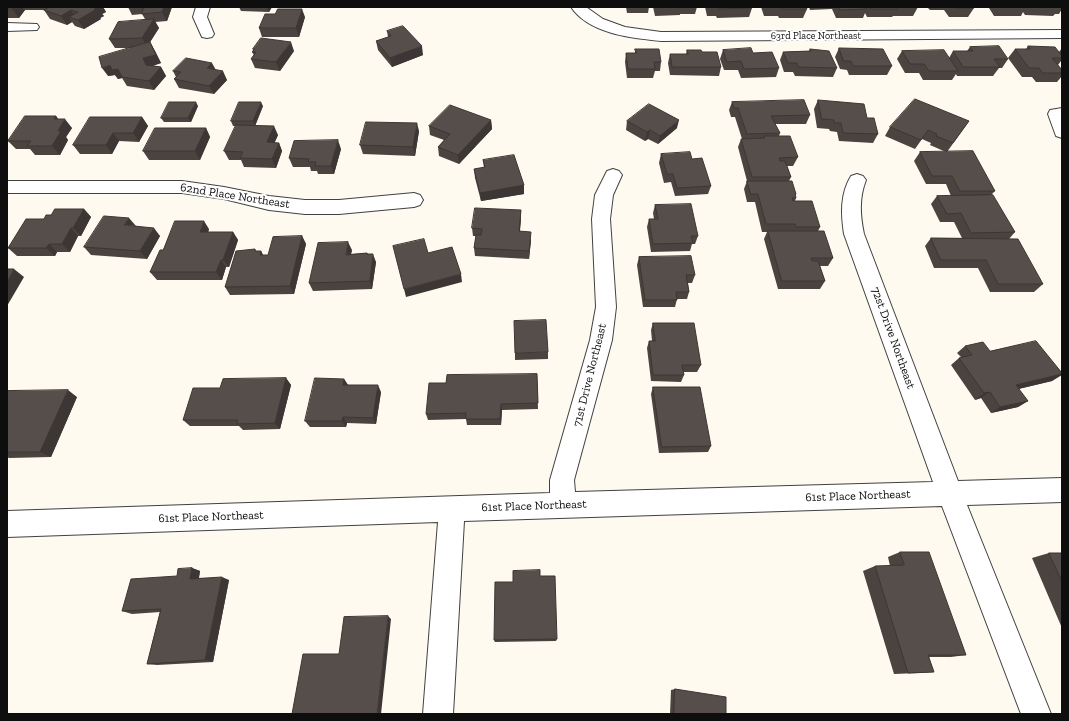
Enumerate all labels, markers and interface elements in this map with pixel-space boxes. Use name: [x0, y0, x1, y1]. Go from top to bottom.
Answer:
street label: 63rd Place Northeast: [771, 30, 861, 42]
street label: 62nd Place Northeast: [179, 180, 291, 212]
street label: 72st Drive Northeast: [868, 285, 918, 391]
street label: 71st Drive Northeast: [570, 322, 610, 428]
street label: 61st Place Northeast: [805, 487, 911, 505]
street label: 61st Place Northeast: [481, 497, 587, 515]
street label: 61st Place Northeast: [158, 508, 264, 526]

